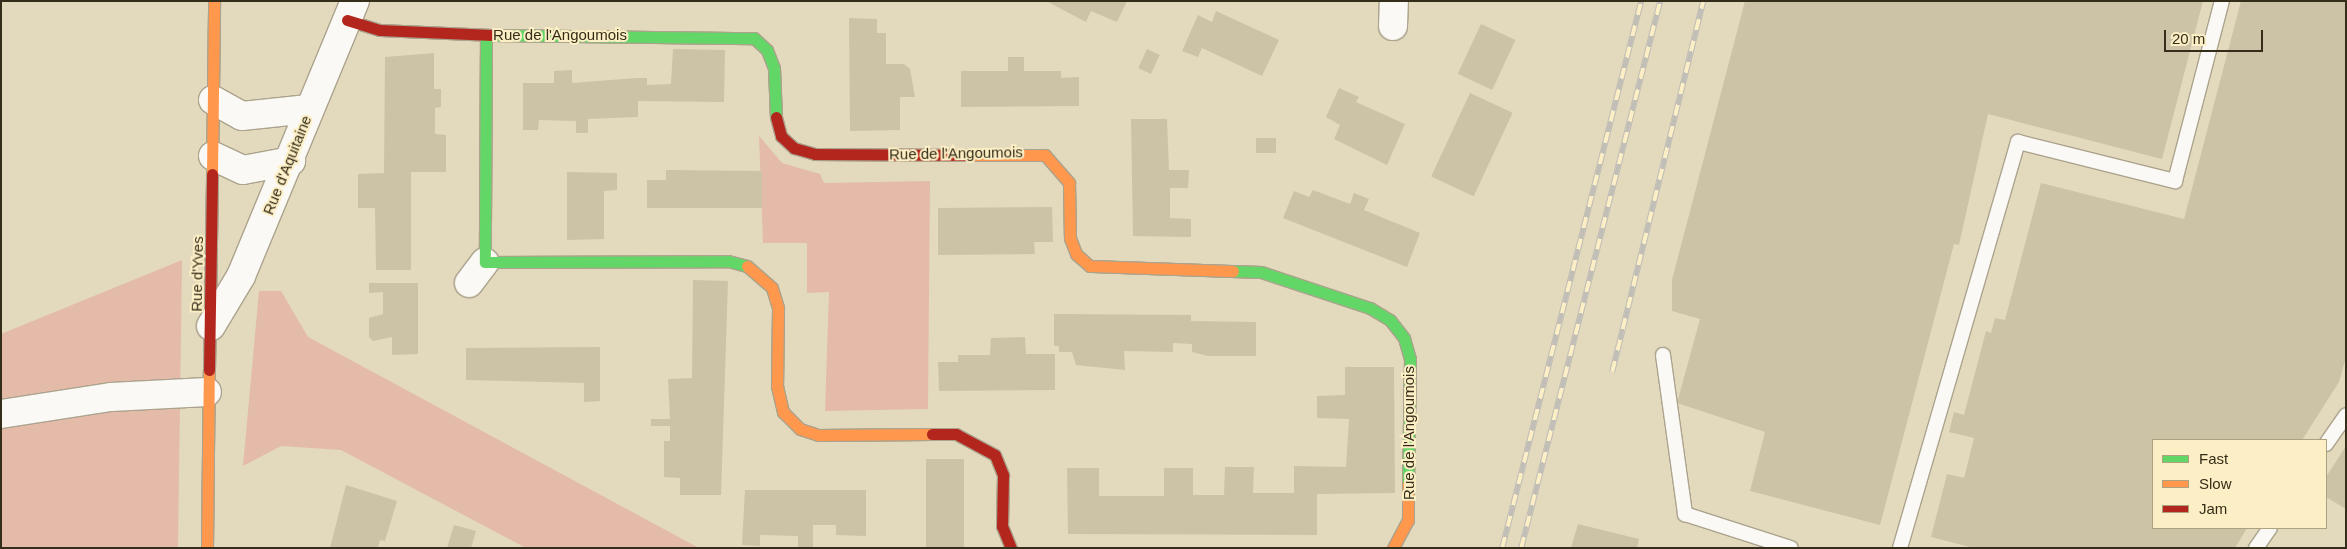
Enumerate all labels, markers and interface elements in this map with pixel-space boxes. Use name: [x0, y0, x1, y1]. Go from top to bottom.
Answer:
scale bar: [2167, 20, 2266, 52]
street label: Rue de l'Angoumois: [493, 26, 627, 44]
text: 20 m: [2172, 30, 2205, 47]
street label: Rue d'Aquitaine: [259, 113, 315, 217]
street label: Rue de l'Angoumois: [889, 143, 1023, 163]
street label: Rue d'Yves: [187, 236, 207, 312]
street label: Rue de l'Angoumois: [1400, 366, 1418, 500]
legend: [2152, 439, 2327, 529]
text: Fast: [2199, 450, 2228, 467]
text: Slow: [2199, 475, 2232, 492]
text: Jam: [2199, 500, 2227, 517]

